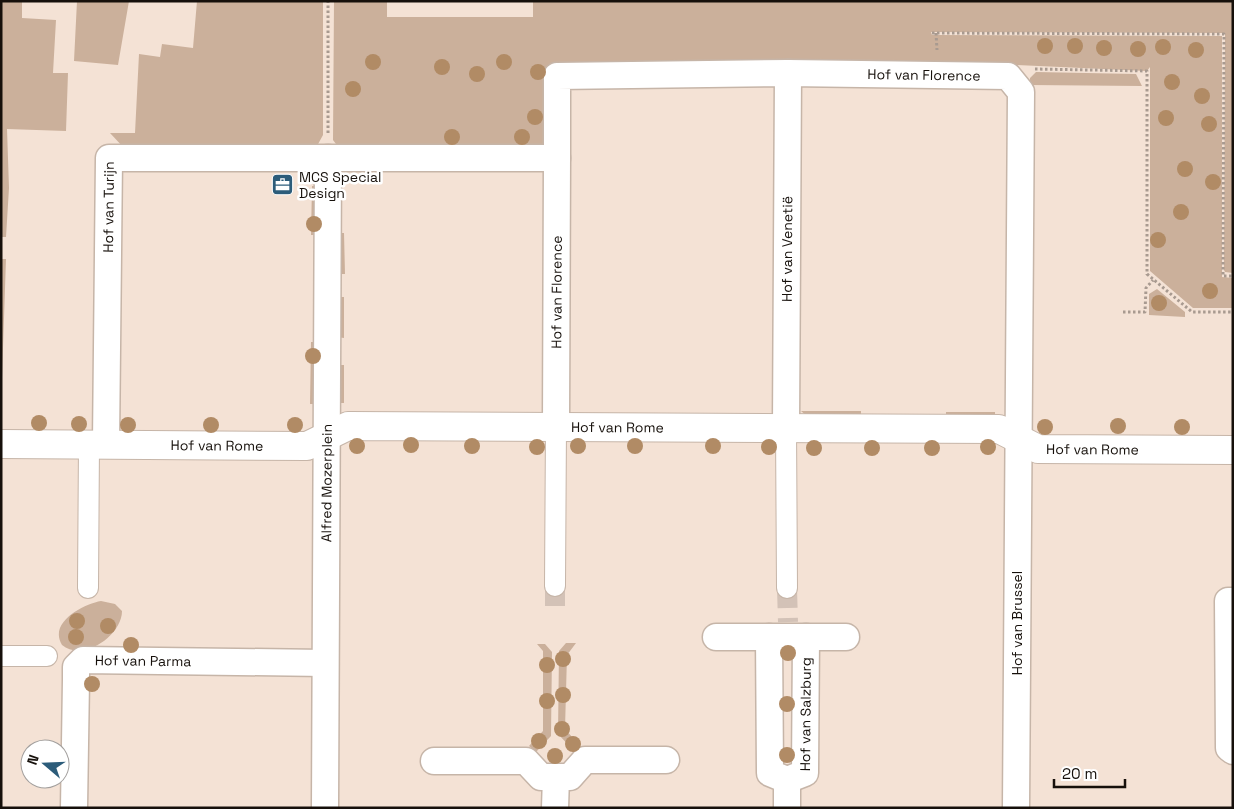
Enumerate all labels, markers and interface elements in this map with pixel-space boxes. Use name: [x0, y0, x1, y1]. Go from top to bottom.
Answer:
street label: Hof van Florence: [867, 65, 981, 85]
street label: Hof van Turijn: [99, 161, 118, 253]
place label: MCS Special Design: [299, 168, 381, 202]
office icon: MCS Special Design: [271, 173, 295, 197]
street label: Hof van Venetië: [778, 196, 796, 302]
street label: Hof van Florence: [547, 235, 566, 349]
street label: Hof van Rome: [571, 418, 664, 436]
street label: Alfred Mozerplein: [317, 424, 336, 542]
street label: Hof van Rome: [171, 436, 263, 455]
street label: Hof van Rome: [1046, 440, 1139, 459]
street label: Hof van Brussel: [1008, 571, 1026, 675]
street label: Hof van Parma: [95, 651, 192, 670]
street label: Hof van Salzburg: [796, 657, 815, 771]
north arrow: [20, 739, 70, 789]
text: N: [23, 752, 43, 767]
scale bar: [1054, 756, 1125, 788]
text: 20 m: [1062, 764, 1097, 783]

